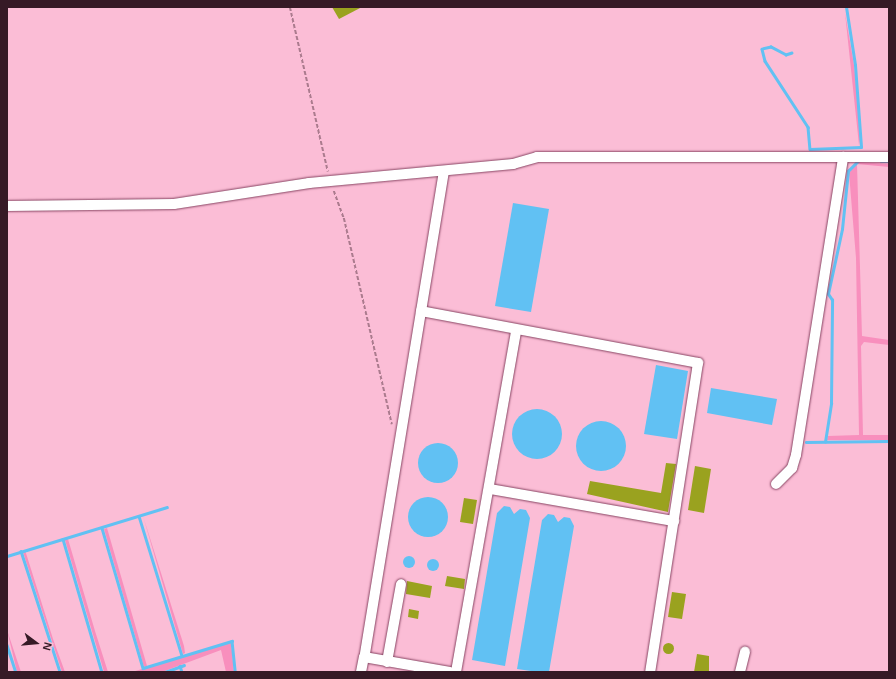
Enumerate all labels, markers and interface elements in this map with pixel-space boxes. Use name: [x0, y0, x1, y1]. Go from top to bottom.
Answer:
north arrow: [16, 623, 56, 663]
text: N: [41, 641, 54, 652]

